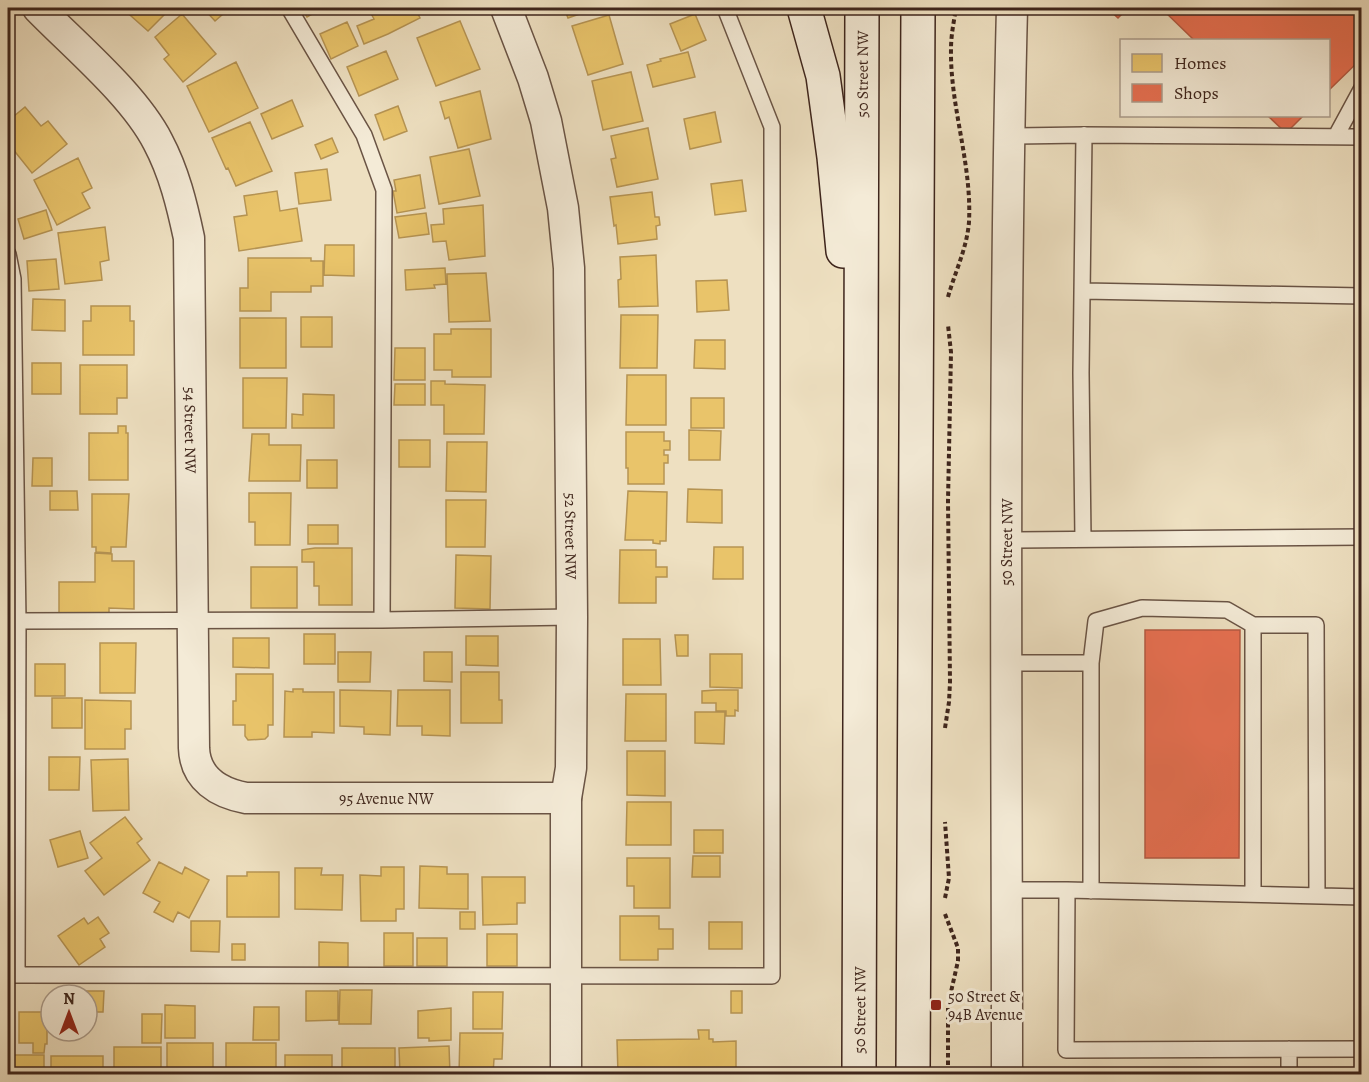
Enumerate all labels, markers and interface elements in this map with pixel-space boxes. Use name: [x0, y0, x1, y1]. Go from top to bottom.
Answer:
street label: 50 Street NW: [852, 30, 874, 118]
legend: [1120, 39, 1330, 117]
text: Homes: [1174, 51, 1226, 75]
text: Shops: [1174, 81, 1219, 105]
street label: 54 Street NW: [178, 387, 201, 474]
street label: 52 Street NW: [559, 493, 582, 580]
street label: 50 Street NW: [996, 498, 1018, 586]
street label: 95 Avenue NW: [339, 788, 434, 810]
street label: 50 Street NW: [849, 966, 871, 1054]
north arrow: [39, 983, 99, 1043]
place label: 50 Street & 94B Avenue: [948, 986, 1023, 1026]
text: N: [63, 988, 75, 1010]
marker: 50 Street & 94B Avenue: [929, 998, 943, 1012]

